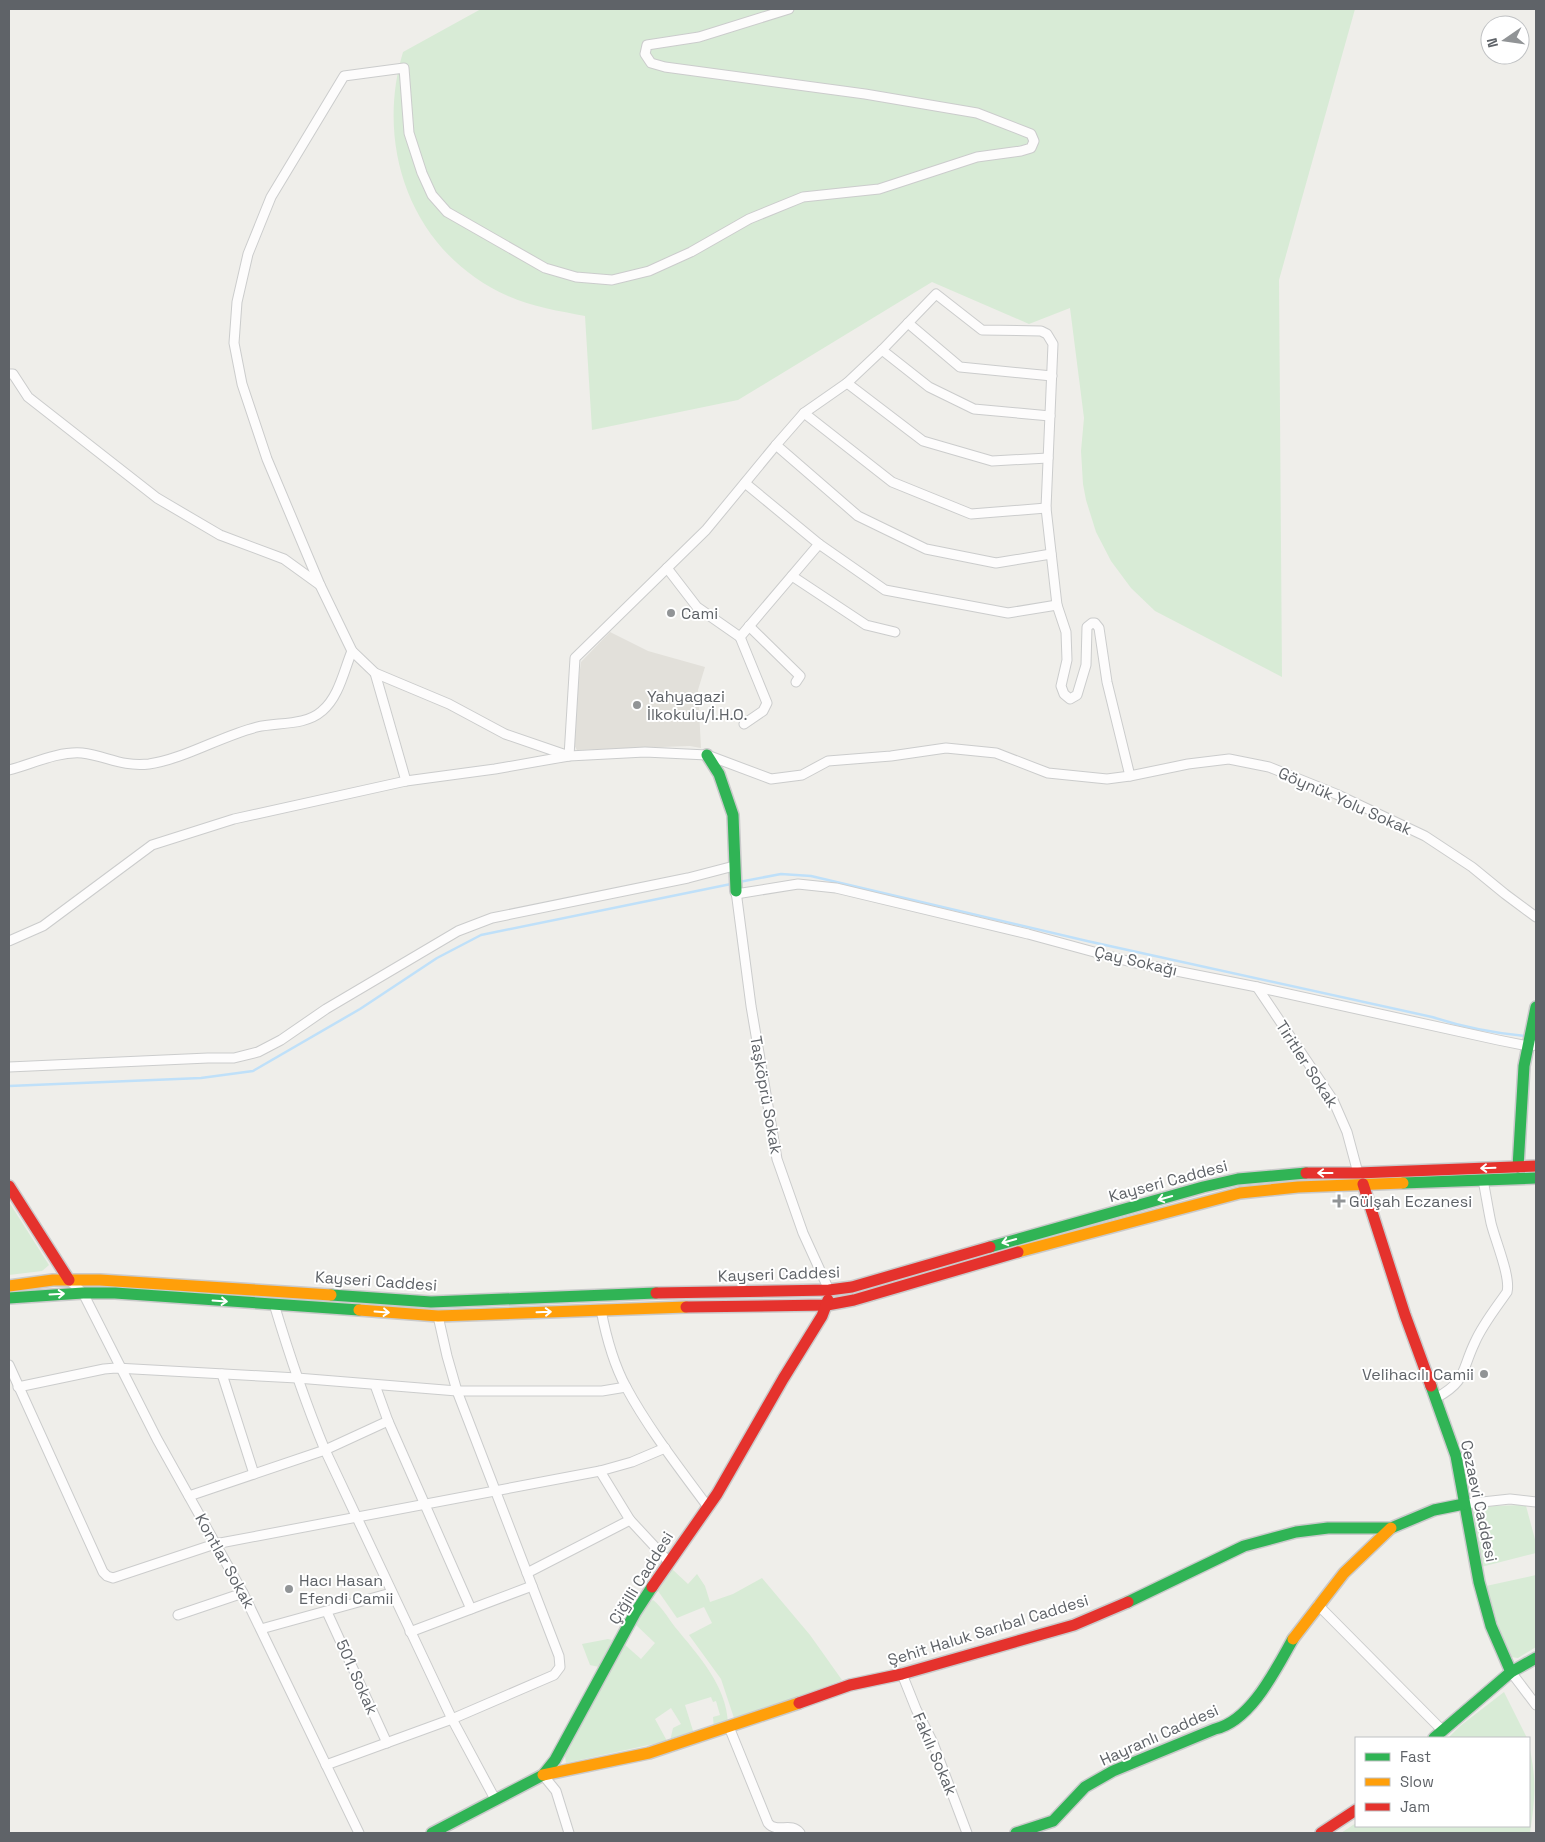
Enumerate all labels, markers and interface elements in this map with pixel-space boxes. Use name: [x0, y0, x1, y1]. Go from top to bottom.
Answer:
north arrow: [1480, 15, 1530, 65]
text: N: [1483, 36, 1502, 50]
place label: Cami: [681, 603, 718, 624]
marker: Cami: [665, 607, 677, 619]
place label: Yahyagazi İlkokulu/İ.H.O.: [647, 686, 747, 725]
marker: Yahyagazi İlkokulu/İ.H.O.: [631, 699, 643, 711]
street label: Göynük Yolu Sokak: [1275, 762, 1416, 840]
street label: Çay Sokağı: [1092, 941, 1180, 981]
street label: Tiritler Sokak: [1271, 1016, 1343, 1112]
street label: Taşköprü Sokak: [745, 1034, 787, 1156]
street label: Kayseri Caddesi: [1106, 1155, 1230, 1207]
one-way arrow: [1480, 1163, 1496, 1172]
one-way arrow: [1317, 1168, 1334, 1178]
place label: Gülşah Eczanesi: [1349, 1191, 1472, 1212]
one-way arrow: [1158, 1193, 1174, 1203]
marker: Gülşah Eczanesi: [1333, 1195, 1345, 1207]
one-way arrow: [1001, 1237, 1017, 1247]
street label: Kayseri Caddesi: [718, 1261, 840, 1287]
street label: Kayseri Caddesi: [314, 1266, 438, 1296]
one-way arrow: [49, 1290, 65, 1299]
one-way arrow: [211, 1296, 227, 1305]
one-way arrow: [373, 1307, 389, 1317]
one-way arrow: [536, 1308, 552, 1317]
place label: Velihacılı Camii: [1362, 1364, 1474, 1385]
marker: Velihacılı Camii: [1478, 1368, 1490, 1380]
street label: Cezaevi Caddesi: [1456, 1438, 1502, 1564]
street label: Kontlar Sokak: [190, 1510, 260, 1613]
street label: Çiğilli Caddesi: [604, 1528, 678, 1628]
place label: Hacı Hasan Efendi Camii: [299, 1570, 393, 1609]
marker: Hacı Hasan Efendi Camii: [283, 1583, 295, 1595]
street label: Şehit Haluk Sarıbal Caddesi: [885, 1589, 1091, 1671]
street label: 501. Sokak: [331, 1636, 383, 1718]
street label: Hayranlı Caddesi: [1096, 1699, 1222, 1771]
street label: Fakılı Sokak: [908, 1709, 962, 1799]
legend: [1355, 1737, 1530, 1827]
text: Fast: [1400, 1747, 1431, 1766]
text: Slow: [1400, 1772, 1434, 1791]
text: Jam: [1400, 1797, 1430, 1816]

